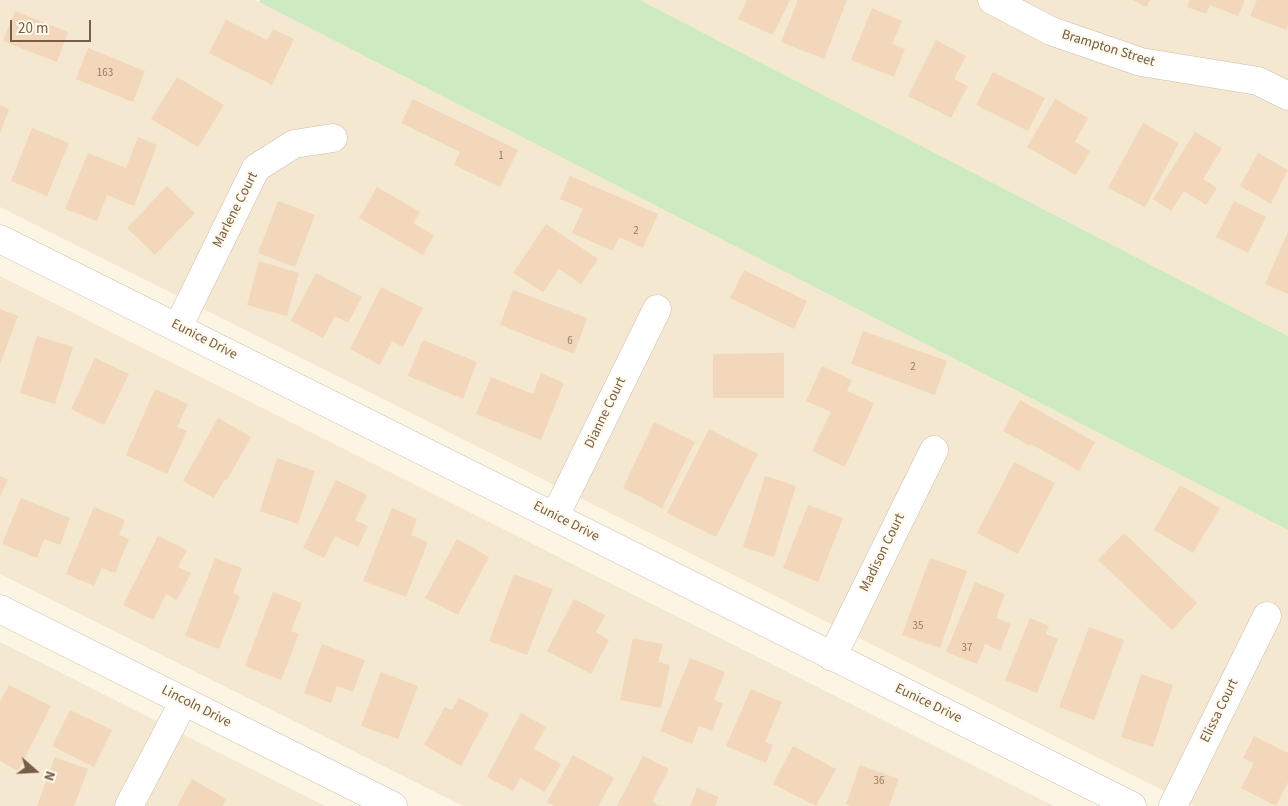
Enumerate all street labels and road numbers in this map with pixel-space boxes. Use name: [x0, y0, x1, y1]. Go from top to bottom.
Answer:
street label: Brampton Street: [1059, 27, 1157, 71]
street label: Marlene Court: [210, 169, 262, 251]
street label: Eunice Drive: [168, 316, 240, 364]
street label: Dianne Court: [582, 375, 630, 451]
street label: Eunice Drive: [530, 498, 602, 546]
street label: Madison Court: [857, 511, 909, 595]
street label: Elissa Court: [1197, 676, 1243, 746]
street label: Eunice Drive: [892, 681, 964, 727]
street label: Lincoln Drive: [158, 682, 234, 732]

